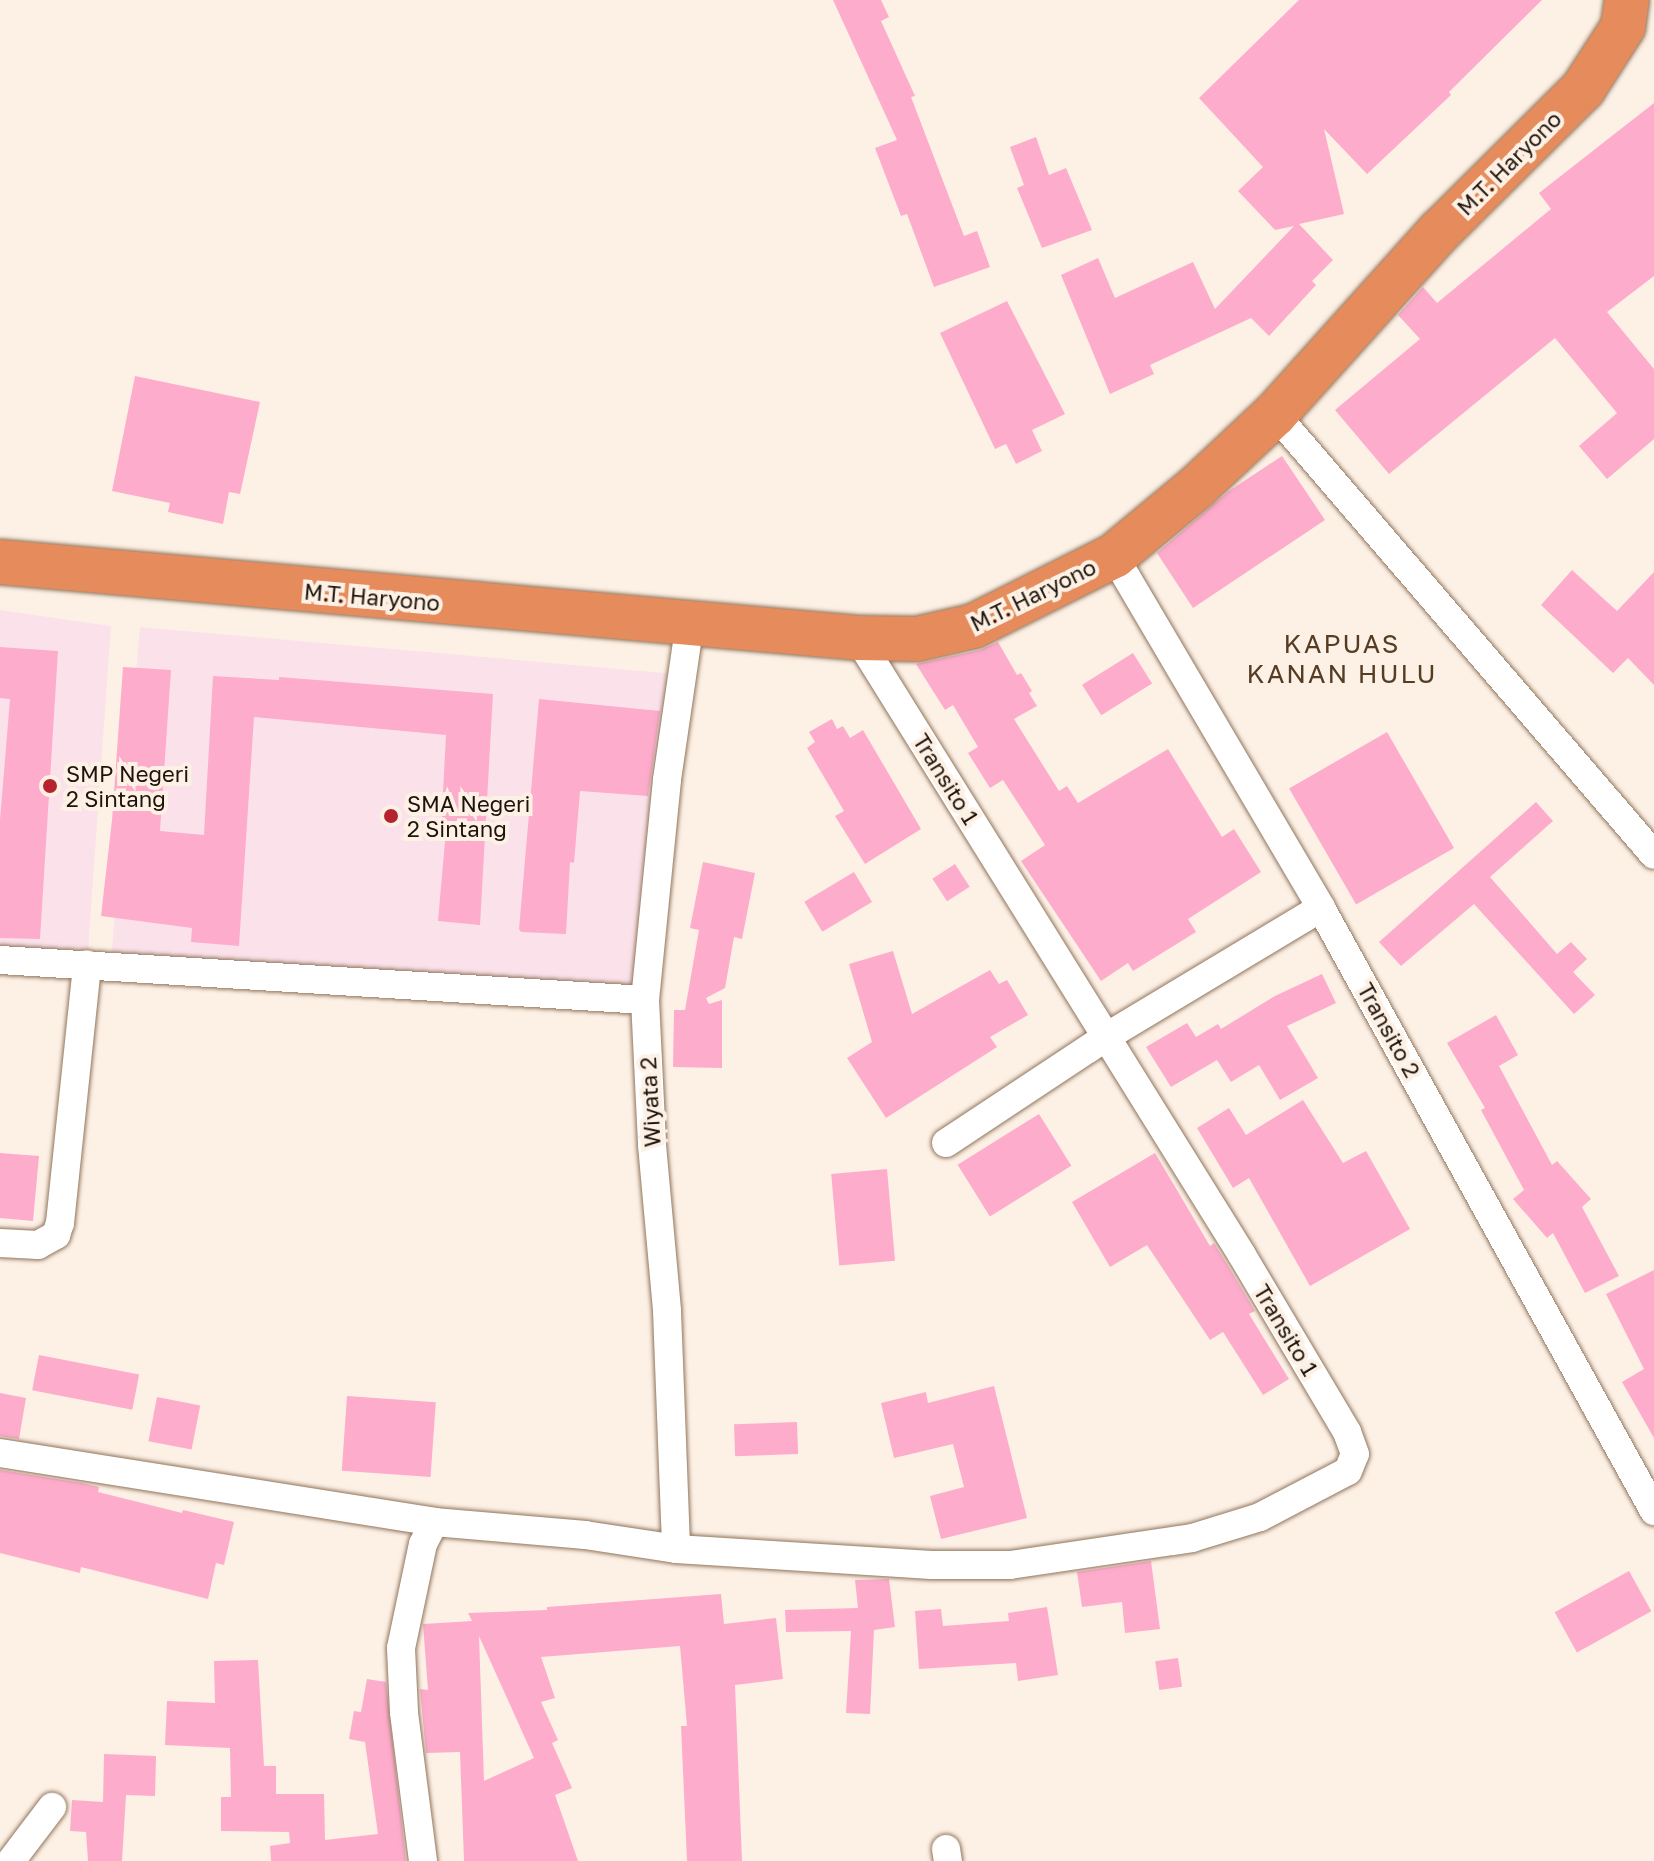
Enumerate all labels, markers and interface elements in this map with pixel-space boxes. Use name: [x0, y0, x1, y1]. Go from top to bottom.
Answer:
street label: M.T. Haryono: [1452, 106, 1566, 220]
street label: M.T. Haryono: [966, 553, 1100, 637]
street label: M.T. Haryono: [303, 578, 441, 616]
district label: KAPUAS KANAN HULU: [1246, 628, 1438, 690]
street label: Transito 1: [908, 729, 984, 829]
place label: SMP Negeri 2 Sintang: [66, 760, 189, 812]
marker: SMP Negeri 2 Sintang: [41, 777, 59, 795]
place label: SMA Negeri 2 Sintang: [407, 790, 530, 842]
marker: SMA Negeri 2 Sintang: [382, 807, 400, 825]
street label: Transito 2: [1352, 978, 1426, 1082]
street label: Wiyata 2: [634, 1056, 666, 1148]
street label: Transito 1: [1248, 1280, 1324, 1380]

